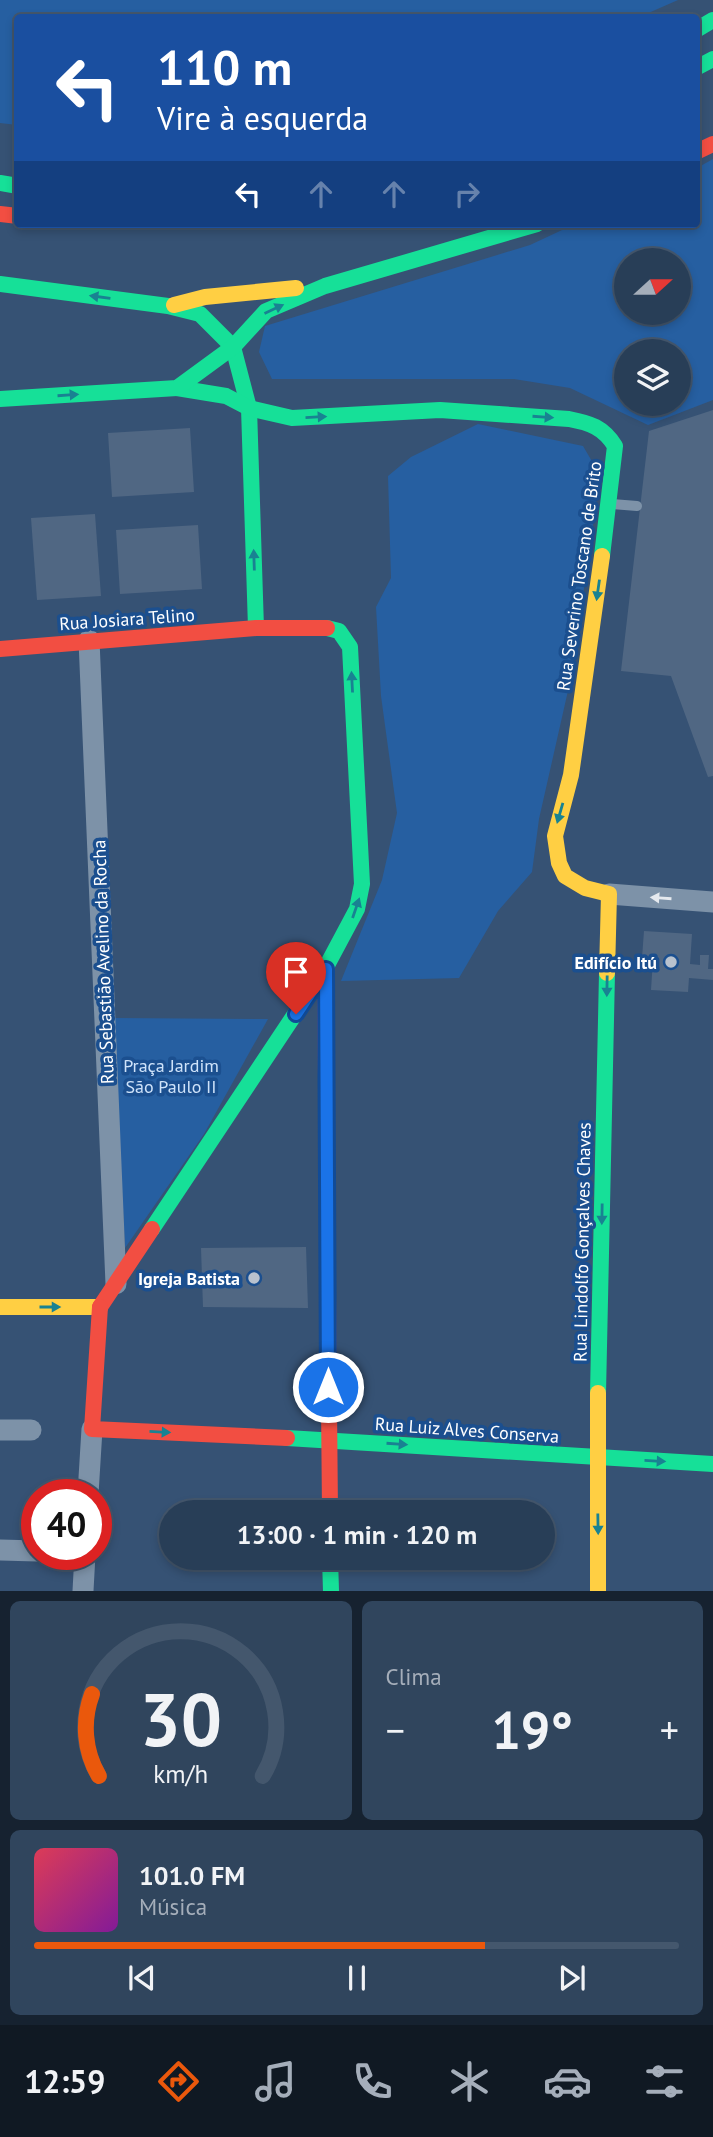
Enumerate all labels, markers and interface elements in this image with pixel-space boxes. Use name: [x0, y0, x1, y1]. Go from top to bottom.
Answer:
text: 110 m: [157, 35, 292, 99]
icon: left: [42, 42, 133, 133]
text: Vire à esquerda: [157, 97, 368, 139]
icon: left: [229, 175, 267, 213]
icon: ahead: [302, 175, 340, 213]
icon: ahead: [375, 175, 413, 213]
icon: right: [448, 175, 486, 213]
north arrow: [614, 248, 691, 326]
map controls: [614, 248, 691, 416]
one-way arrow: [89, 292, 111, 303]
one-way arrow: [264, 303, 284, 315]
button: layers: [614, 339, 691, 416]
one-way arrow: [57, 389, 79, 400]
one-way arrow: [305, 411, 327, 422]
one-way arrow: [532, 412, 554, 423]
street label: Rua Severino Toscano de Brito: [552, 460, 606, 692]
one-way arrow: [248, 549, 260, 571]
one-way arrow: [592, 579, 603, 601]
street label: Rua Josiara Telino: [58, 603, 196, 635]
one-way arrow: [346, 671, 357, 693]
one-way arrow: [554, 803, 564, 824]
street label: Rua Sebastião Avelino da Rocha: [87, 840, 119, 1084]
one-way arrow: [650, 892, 672, 903]
one-way arrow: [351, 898, 362, 919]
pin: [266, 942, 326, 1014]
place label: Edifício Itú: [574, 951, 657, 974]
icon: arrive: [277, 953, 315, 991]
marker: Edifício Itú: [663, 954, 679, 970]
one-way arrow: [601, 976, 613, 998]
park label: Praça Jardim São Paulo II: [123, 1054, 219, 1098]
street label: Rua Lindolfo Gonçalves Chaves: [568, 1122, 596, 1362]
one-way arrow: [596, 1203, 608, 1225]
place label: Igreja Batista: [138, 1267, 240, 1290]
marker: Igreja Batista: [246, 1270, 262, 1286]
one-way arrow: [39, 1301, 61, 1313]
position arrow: [291, 1350, 365, 1424]
street label: Rua Luiz Alves Conserva: [374, 1412, 560, 1448]
one-way arrow: [149, 1427, 171, 1438]
one-way arrow: [386, 1439, 408, 1450]
one-way arrow: [644, 1455, 666, 1466]
speed limit sign: 40: [21, 1479, 112, 1570]
one-way arrow: [592, 1514, 604, 1536]
text: 13:00 · 1 min · 120 m: [237, 1518, 477, 1551]
text: Clima: [386, 1662, 442, 1691]
text: 30: [139, 1673, 222, 1767]
text: 19°: [491, 1696, 573, 1763]
text: −: [386, 1705, 405, 1754]
text: +: [660, 1705, 679, 1754]
text: km/h: [153, 1758, 208, 1790]
text: 101.0 FM: [139, 1859, 245, 1892]
text: Música: [139, 1892, 207, 1921]
icon: previous: [123, 1959, 161, 1997]
icon: pause: [338, 1959, 376, 1997]
icon: next: [553, 1959, 591, 1997]
icon: directions: [154, 2057, 203, 2106]
icon: music: [251, 2057, 300, 2106]
icon: phone: [348, 2057, 397, 2106]
icon: climate: [445, 2057, 494, 2106]
icon: car: [543, 2057, 592, 2106]
icon: filters: [640, 2057, 689, 2106]
text: 12:59: [24, 2060, 105, 2102]

